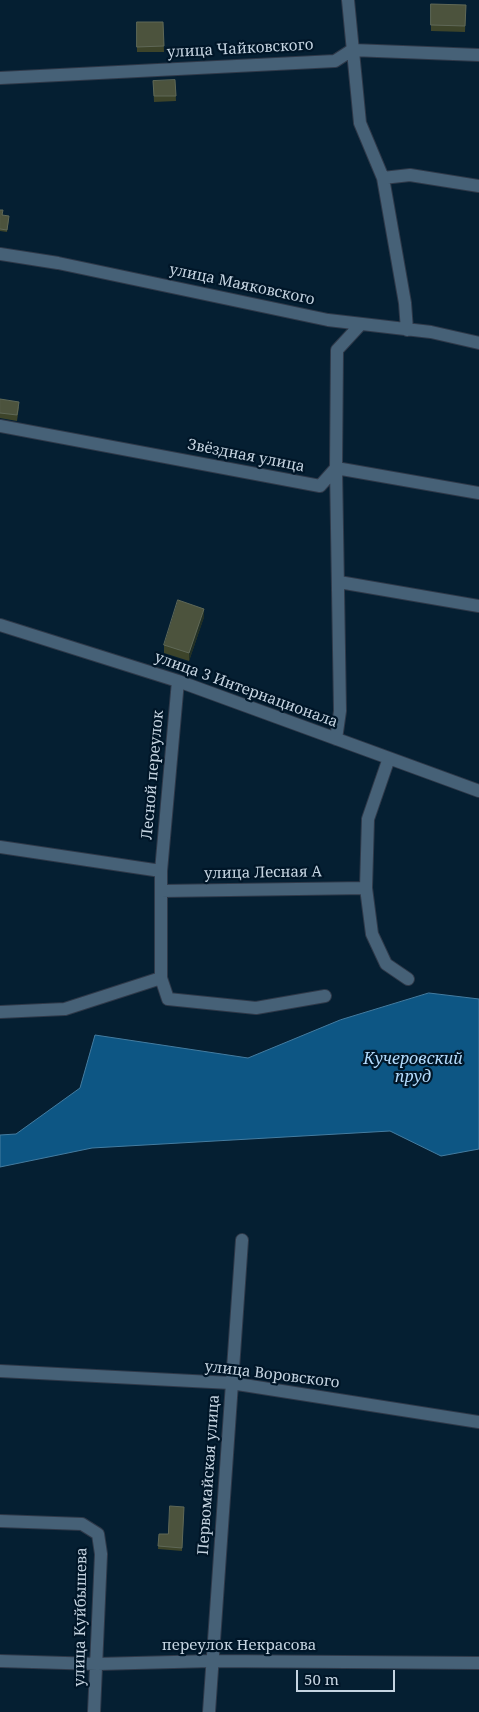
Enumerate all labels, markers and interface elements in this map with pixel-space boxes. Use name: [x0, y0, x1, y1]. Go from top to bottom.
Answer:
street label: улица Чайковского: [166, 36, 314, 62]
street label: улица Маяковского: [168, 261, 316, 309]
street label: Звёздная улица: [186, 436, 306, 476]
street label: улица 3 Интернационала: [152, 648, 340, 732]
street label: Лесной переулок: [138, 710, 168, 840]
street label: улица Лесная А: [204, 863, 322, 883]
water label: Кучеровский пруд: [363, 1049, 463, 1087]
street label: улица Воровского: [203, 1358, 341, 1392]
street label: Первомайская улица: [194, 1394, 224, 1556]
street label: улица Куйбышева: [71, 1547, 91, 1687]
street label: переулок Некрасова: [162, 1637, 316, 1655]
scale bar: [299, 1660, 398, 1692]
text: 50 m: [304, 1669, 339, 1689]

